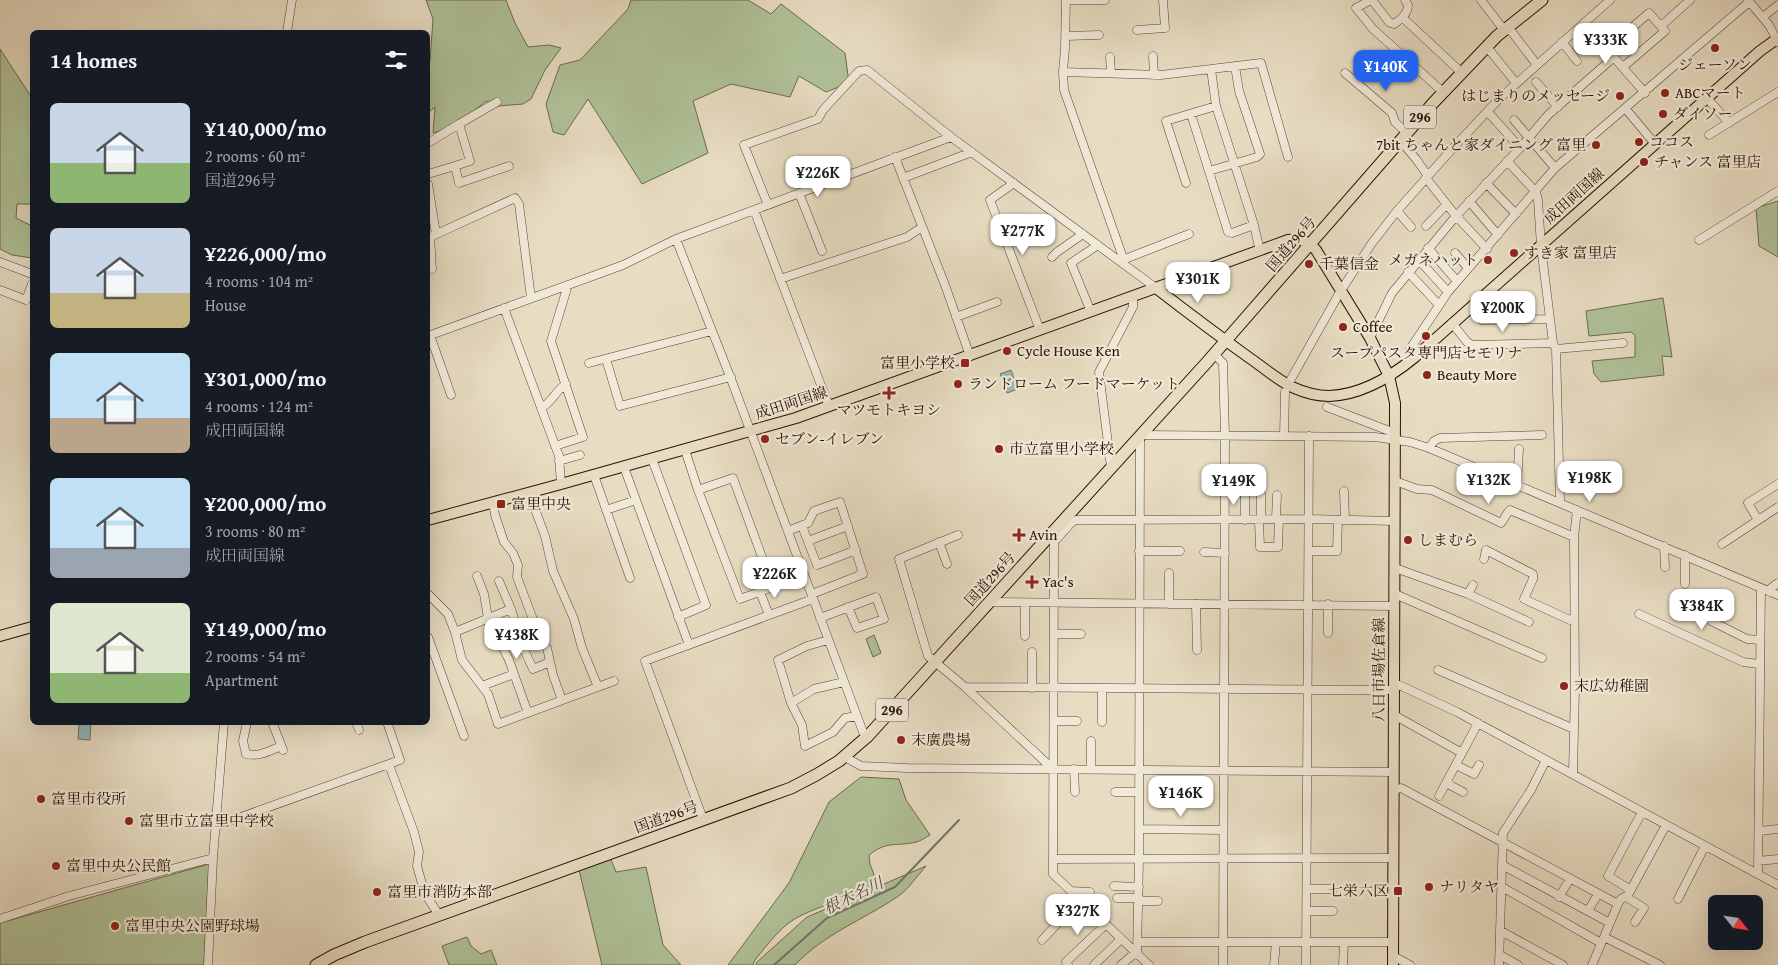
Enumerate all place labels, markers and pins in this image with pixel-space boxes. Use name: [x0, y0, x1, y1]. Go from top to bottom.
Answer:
pin: ¥333K: [1571, 22, 1641, 65]
marker: ジェーソン: [1709, 42, 1721, 54]
pin: ¥140K: [1351, 49, 1421, 92]
place label: ジェーソン: [1678, 54, 1752, 75]
place label: ABCマート: [1675, 82, 1746, 103]
place label: はじまりのメッセージ: [1461, 85, 1610, 106]
marker: ABCマート: [1659, 87, 1671, 99]
marker: はじまりのメッセージ: [1614, 90, 1626, 102]
place label: ダイソー: [1673, 103, 1733, 124]
marker: ダイソー: [1657, 108, 1669, 120]
place label: ココス: [1649, 131, 1694, 152]
place label: 7bit ちゃんと家ダイニング 富里: [1376, 134, 1586, 155]
marker: ココス: [1633, 136, 1645, 148]
marker: 7bit ちゃんと家ダイニング 富里: [1590, 139, 1602, 151]
place label: チャンス 富里店: [1654, 151, 1761, 172]
pin: ¥226K: [783, 156, 853, 198]
marker: チャンス 富里店: [1638, 156, 1650, 168]
pin: ¥277K: [988, 214, 1058, 256]
place label: すき家 富里店: [1524, 242, 1617, 263]
marker: すき家 富里店: [1508, 247, 1520, 259]
place label: メガネハット: [1388, 249, 1478, 270]
place label: 千葉信金: [1319, 253, 1379, 274]
marker: メガネハット: [1482, 254, 1494, 266]
marker: 千葉信金: [1303, 258, 1315, 270]
pin: ¥301K: [1163, 262, 1233, 304]
pin: ¥200K: [1468, 290, 1538, 333]
place label: Coffee: [1353, 316, 1393, 337]
marker: Coffee: [1337, 321, 1349, 333]
marker: スープパスタ専門店セモリナ: [1420, 330, 1432, 342]
place label: Cycle House Ken: [1017, 340, 1121, 361]
place label: スープパスタ専門店セモリナ: [1330, 342, 1522, 363]
marker: Cycle House Ken: [1001, 345, 1013, 357]
place label: 富里小学校: [880, 352, 955, 373]
marker: 富里小学校: [959, 357, 971, 369]
place label: Beauty More: [1437, 364, 1517, 385]
marker: Beauty More: [1421, 369, 1433, 381]
place label: ランドローム フードマーケット: [968, 373, 1180, 394]
marker: ランドローム フードマーケット: [952, 378, 964, 390]
marker: マツモトキヨシ: [883, 387, 895, 399]
place label: マツモトキヨシ: [837, 399, 941, 420]
place label: セブン-イレブン: [775, 428, 884, 449]
marker: セブン-イレブン: [759, 433, 771, 445]
place label: 市立富里小学校: [1009, 438, 1114, 459]
marker: 市立富里小学校: [993, 443, 1005, 455]
pin: ¥198K: [1555, 460, 1625, 503]
pin: ¥132K: [1454, 462, 1524, 505]
pin: ¥149K: [1199, 464, 1269, 506]
place label: 富里中央: [511, 493, 571, 514]
marker: 富里中央: [495, 498, 507, 510]
place label: Avin: [1029, 524, 1058, 545]
marker: Avin: [1013, 529, 1025, 541]
place label: しまむら: [1418, 529, 1478, 550]
marker: しまむら: [1402, 534, 1414, 546]
pin: ¥226K: [740, 556, 810, 599]
place label: Yac's: [1042, 571, 1074, 592]
marker: Yac's: [1026, 576, 1038, 588]
pin: ¥384K: [1667, 588, 1737, 631]
pin: ¥438K: [482, 618, 552, 660]
place label: 末広幼稚園: [1574, 675, 1649, 696]
marker: 末広幼稚園: [1558, 680, 1570, 692]
place label: 末廣農場: [911, 729, 971, 750]
marker: 末廣農場: [895, 734, 907, 746]
pin: ¥146K: [1146, 776, 1216, 818]
place label: 富里市役所: [51, 788, 126, 809]
marker: 富里市役所: [35, 793, 47, 805]
place label: 富里市立富里中学校: [139, 810, 274, 831]
marker: 富里市立富里中学校: [123, 815, 135, 827]
place label: 富里中央公民館: [66, 855, 171, 876]
marker: 富里中央公民館: [50, 860, 62, 872]
place label: ナリタヤ: [1439, 876, 1499, 897]
place label: 七栄六区: [1328, 880, 1388, 901]
place label: 富里市消防本部: [387, 881, 492, 902]
marker: ナリタヤ: [1423, 881, 1435, 893]
marker: 七栄六区: [1392, 885, 1404, 897]
marker: 富里市消防本部: [371, 886, 383, 898]
pin: ¥327K: [1043, 894, 1113, 936]
place label: 富里中央公園野球場: [125, 915, 260, 936]
marker: 富里中央公園野球場: [109, 920, 121, 932]

